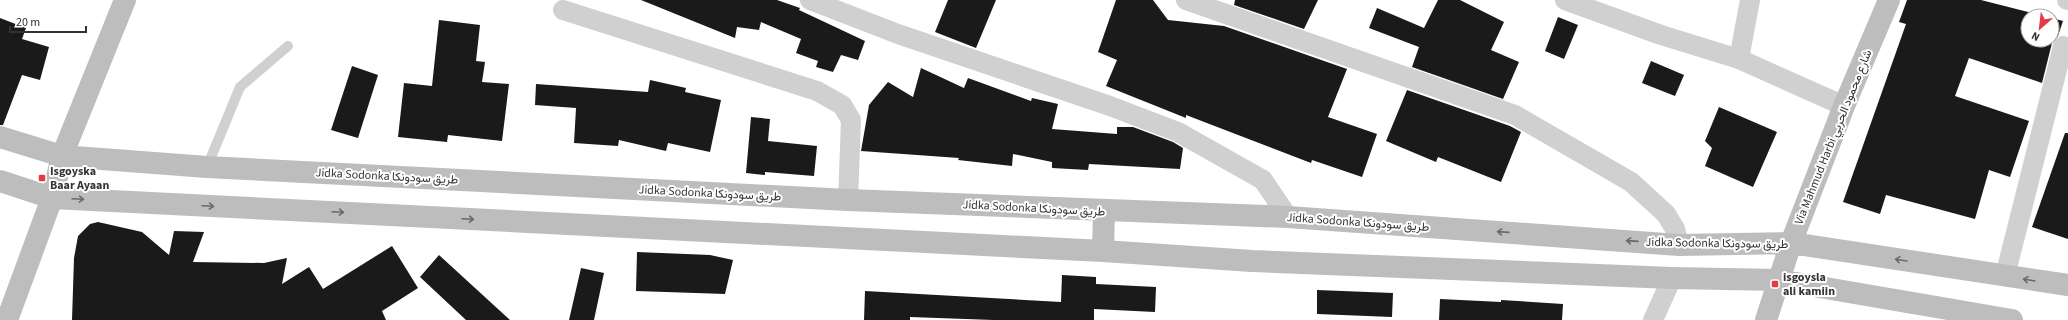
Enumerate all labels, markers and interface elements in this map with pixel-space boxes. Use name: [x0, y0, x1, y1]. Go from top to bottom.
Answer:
scale bar: [10, 8, 86, 34]
north arrow: [2020, 8, 2060, 48]
text: 20 m: [16, 14, 40, 31]
text: N: [2029, 28, 2042, 45]
street label: Via Mahmud Harbi شارع محمود الحربي: [1791, 47, 1877, 228]
place label: Isgoyska Baar Ayaan: [50, 163, 109, 194]
street label: Jidka Sodonka طريق سودونكا: [315, 164, 459, 189]
marker: Isgoyska Baar Ayaan: [37, 173, 47, 183]
street label: Jidka Sodonka طريق سودونكا: [638, 181, 782, 206]
one-way arrow: [71, 195, 84, 203]
street label: Jidka Sodonka طريق سودونكا: [962, 196, 1106, 221]
one-way arrow: [201, 202, 214, 209]
one-way arrow: [331, 209, 344, 216]
street label: Jidka Sodonka طريق سودونكا: [1286, 209, 1430, 236]
one-way arrow: [461, 215, 474, 223]
one-way arrow: [1497, 229, 1510, 236]
street label: Jidka Sodonka طريق سودونكا: [1645, 234, 1789, 253]
one-way arrow: [1626, 238, 1639, 245]
one-way arrow: [1895, 256, 1908, 264]
place label: isgoysla ali kamiin: [1783, 269, 1835, 300]
one-way arrow: [2023, 275, 2036, 283]
marker: isgoysla ali kamiin: [1770, 279, 1780, 289]

